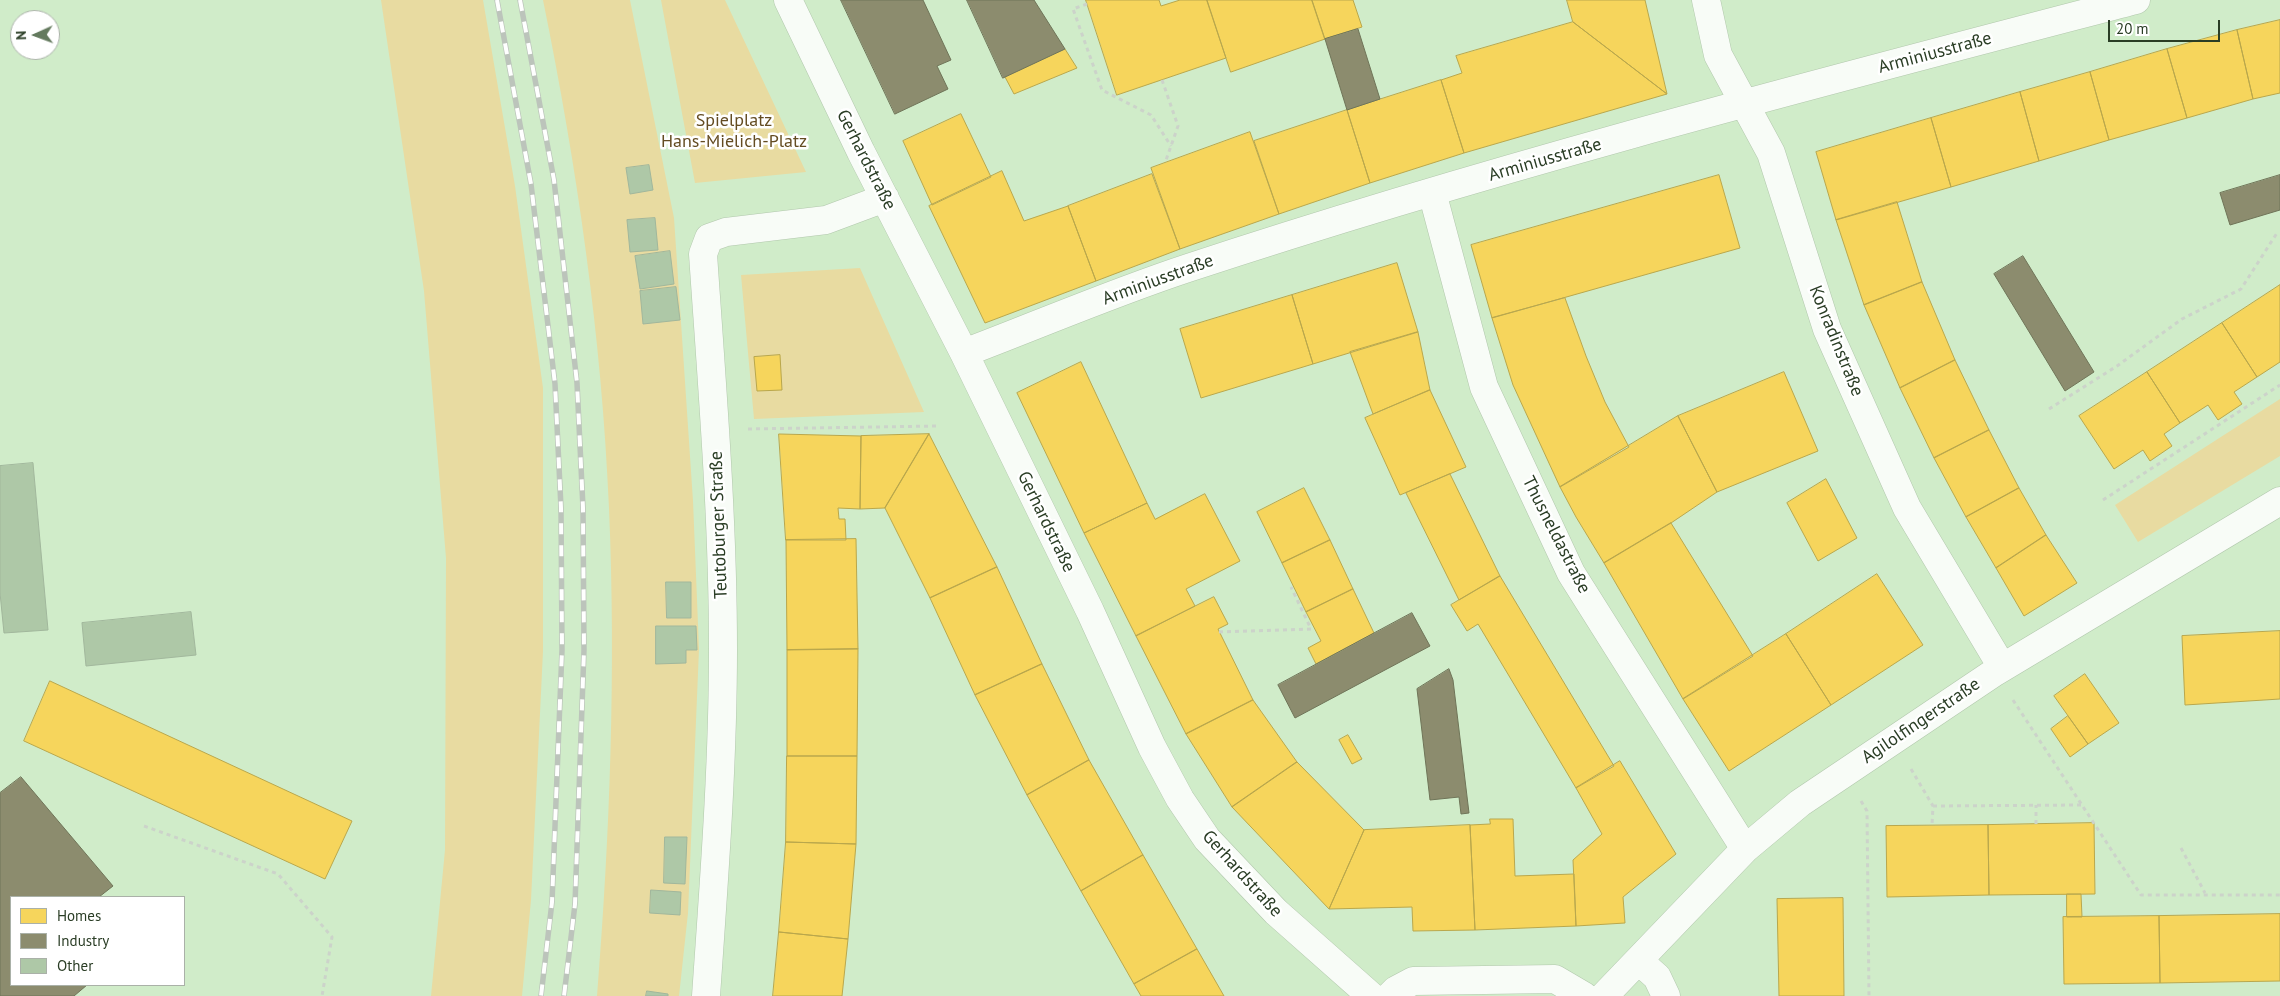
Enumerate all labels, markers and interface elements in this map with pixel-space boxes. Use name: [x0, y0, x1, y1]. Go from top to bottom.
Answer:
north arrow: [10, 10, 60, 60]
scale bar: [2110, 10, 2222, 42]
text: 20 m: [2116, 19, 2149, 38]
street label: Arminiusstraße: [1876, 27, 1994, 79]
text: N: [12, 31, 30, 40]
street label: Gerhardstraße: [832, 106, 900, 214]
park label: Spielplatz Hans-Mielich-Platz: [661, 110, 807, 152]
street label: Arminiusstraße: [1486, 134, 1604, 186]
street label: Arminiusstraße: [1100, 250, 1216, 310]
street label: Konradinstraße: [1804, 282, 1868, 400]
street label: Teutoburger Straße: [706, 451, 732, 599]
street label: Gerhardstraße: [1012, 468, 1080, 576]
street label: Thusneldastraße: [1517, 473, 1595, 597]
street label: Agilolfingerstraße: [1858, 673, 1984, 769]
street label: Gerhardstraße: [1197, 826, 1287, 922]
legend: [10, 896, 185, 986]
text: Homes: [57, 906, 101, 925]
text: Industry: [57, 931, 109, 950]
text: Other: [57, 956, 93, 975]

